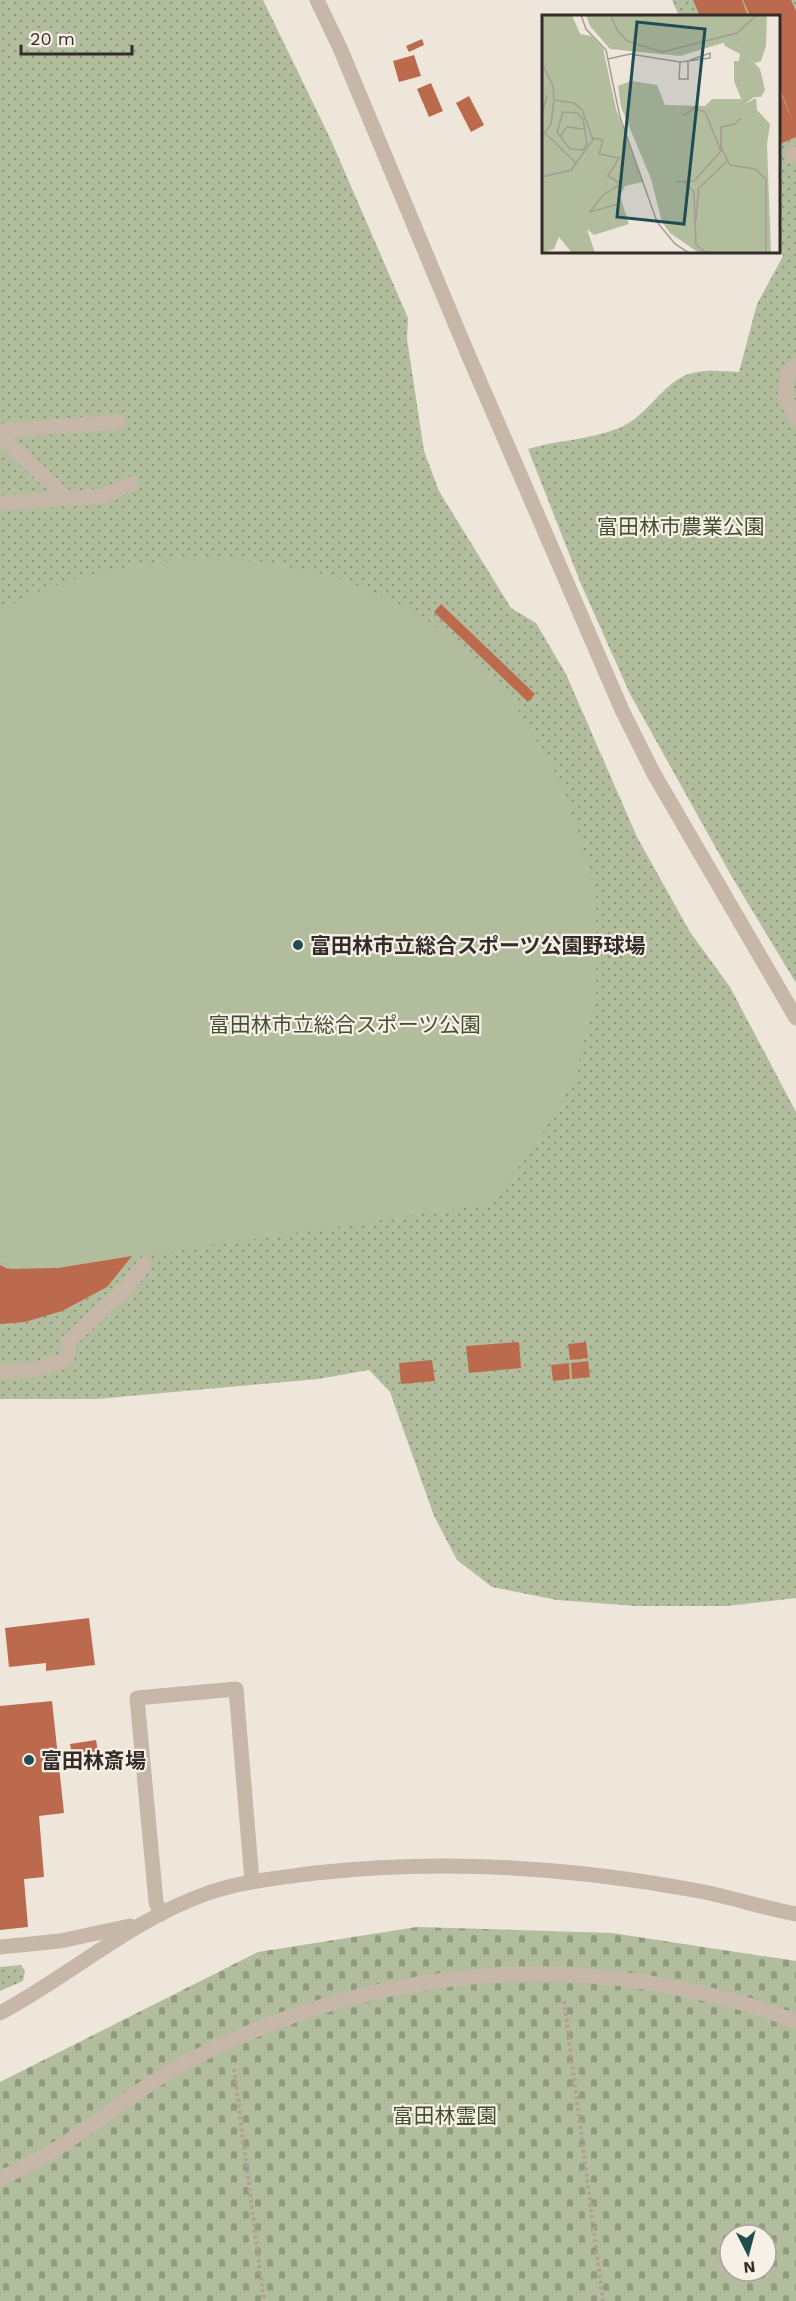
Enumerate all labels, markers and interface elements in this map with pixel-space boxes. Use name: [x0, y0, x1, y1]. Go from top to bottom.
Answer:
inset map: [542, 15, 781, 254]
scale bar: [21, 18, 132, 56]
text: 20 m: [30, 28, 75, 49]
park label: 富田林市農業公園: [597, 514, 765, 539]
place label: 富田林市立総合スポーツ公園野球場: [310, 933, 646, 958]
marker: 富田林市立総合スポーツ公園野球場: [291, 938, 305, 952]
park label: 富田林市立総合スポーツ公園: [209, 1012, 481, 1037]
place label: 富田林斎場: [41, 1748, 146, 1773]
marker: 富田林斎場: [22, 1753, 36, 1767]
park label: 富田林霊園: [393, 2103, 498, 2128]
north arrow: [718, 2223, 778, 2283]
text: N: [743, 2257, 756, 2277]

